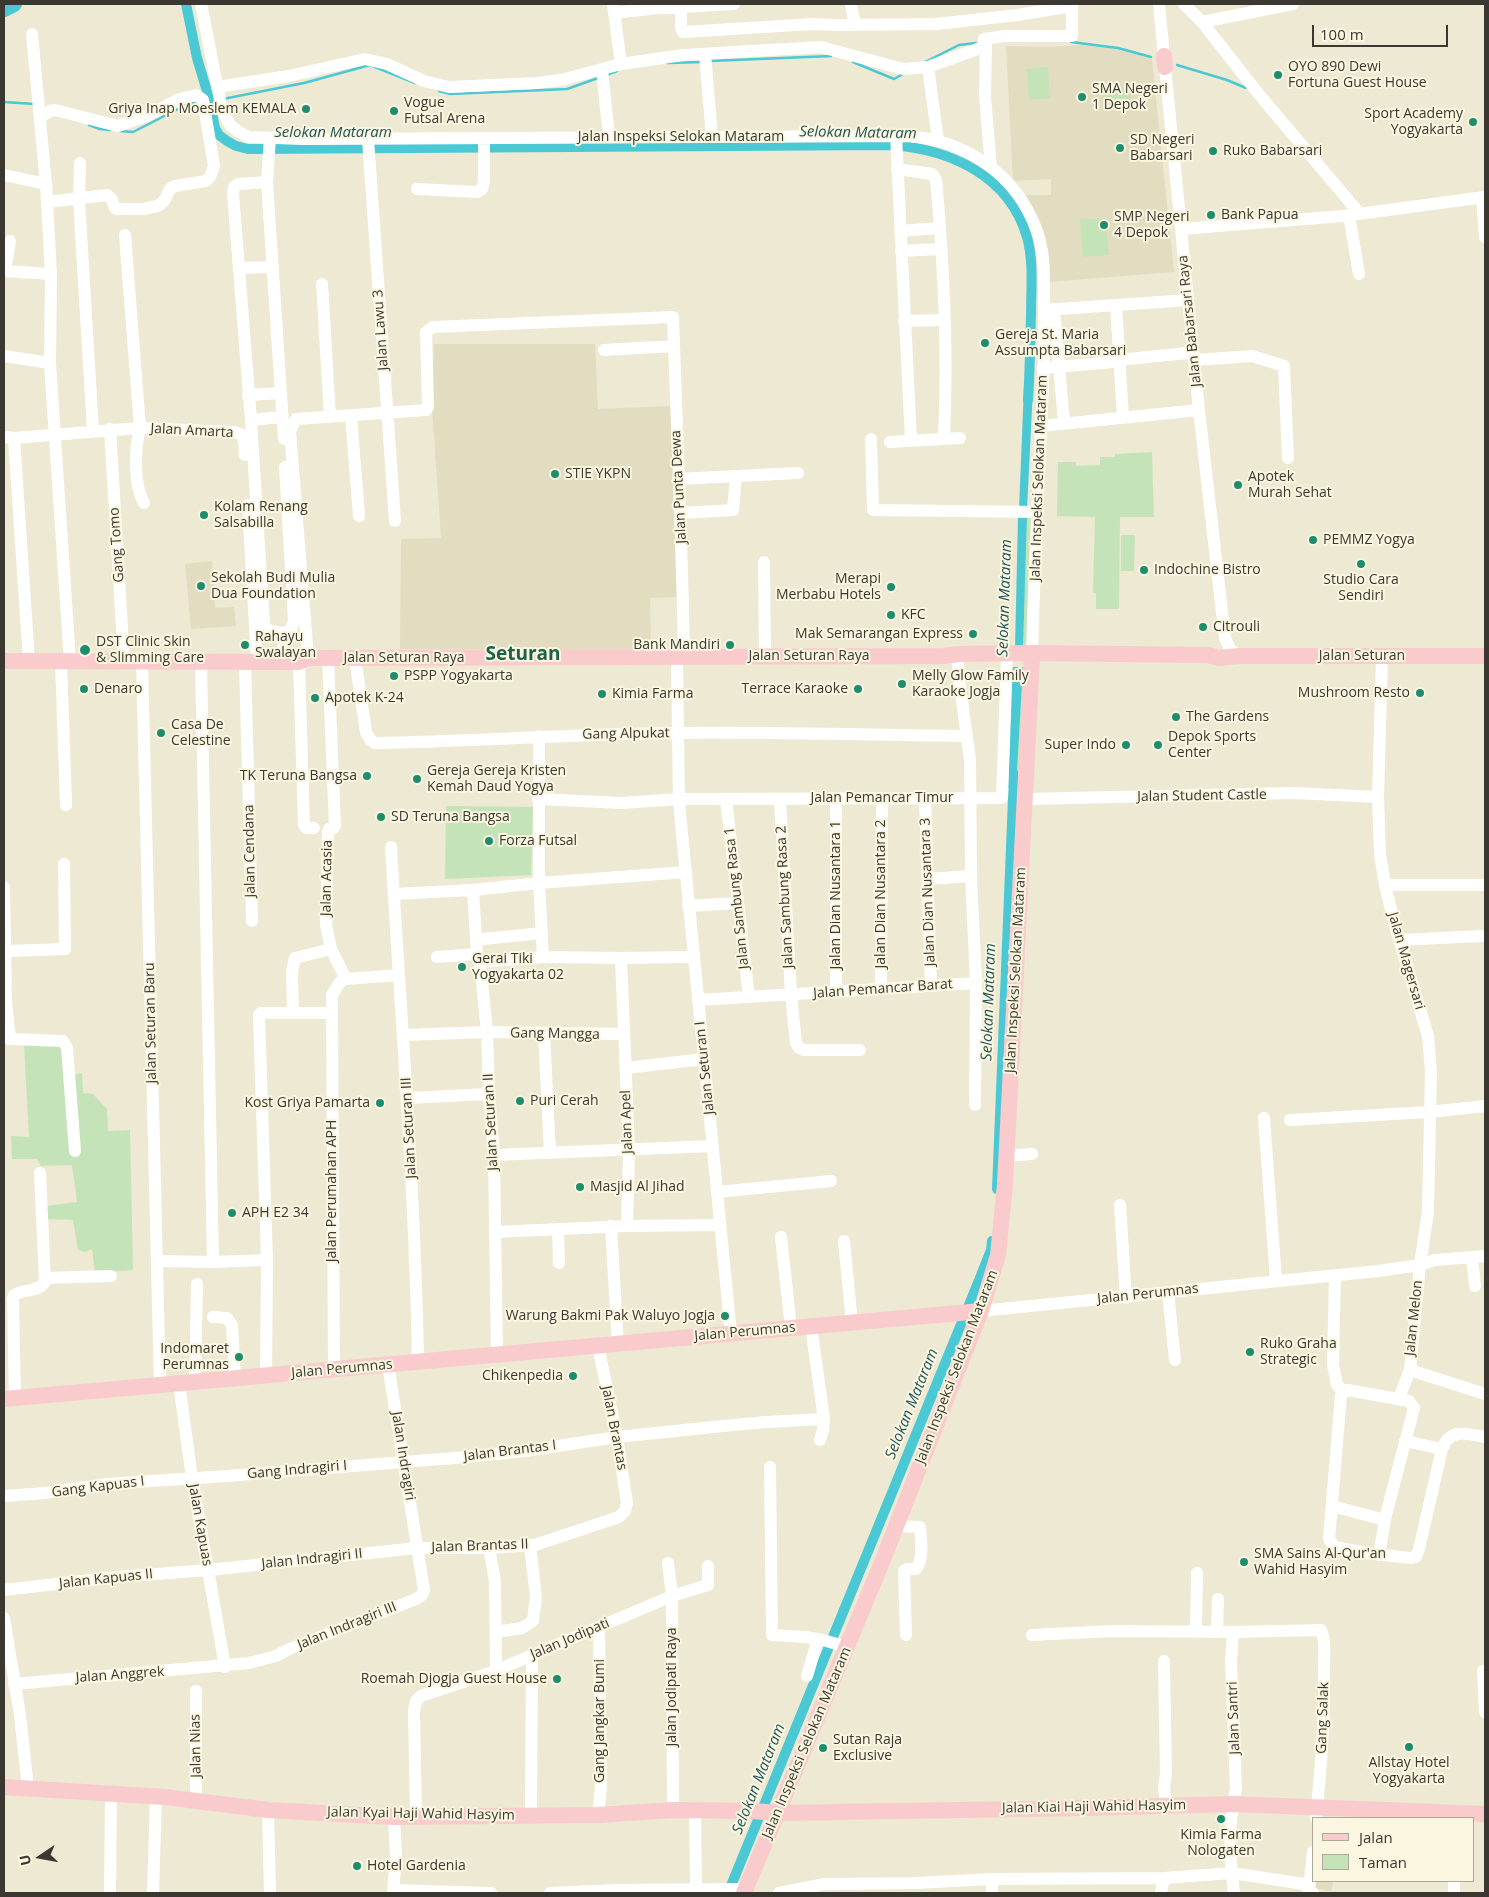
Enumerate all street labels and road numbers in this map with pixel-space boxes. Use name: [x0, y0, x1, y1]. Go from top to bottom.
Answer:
street label: Jalan Inspeksi Selokan Mataram: [578, 129, 784, 145]
street label: Jalan Babarsari Raya: [1175, 254, 1205, 388]
street label: Jalan Lawu 3: [370, 289, 392, 371]
street label: Jalan Inspeksi Selokan Mataram: [1027, 375, 1051, 581]
street label: Jalan Amarta: [150, 420, 234, 442]
street label: Jalan Punta Dewa: [668, 430, 690, 544]
street label: Gang Tomo: [106, 507, 128, 583]
street label: Jalan Seturan Raya: [748, 648, 870, 664]
street label: Jalan Seturan: [1319, 648, 1405, 664]
street label: Jalan Seturan Raya: [343, 650, 465, 666]
street label: Gang Alpukat: [582, 725, 670, 743]
street label: Jalan Student Castle: [1137, 786, 1267, 806]
street label: Jalan Pemancar Timur: [810, 790, 954, 806]
street label: Jalan Cendana: [241, 804, 259, 898]
street label: Jalan Dian Nusantara 3: [917, 817, 939, 967]
street label: Jalan Dian Nusantara 2: [873, 820, 889, 968]
street label: Jalan Dian Nusantara 1: [828, 821, 844, 969]
street label: Jalan Sambung Rasa 2: [773, 825, 797, 969]
street label: Jalan Sambung Rasa 1: [721, 826, 753, 970]
street label: Jalan Acasia: [318, 840, 336, 916]
street label: Jalan Inspeksi Selokan Mataram: [1002, 867, 1030, 1073]
street label: Jalan Magersari: [1384, 910, 1428, 1012]
street label: Jalan Seturan Baru: [142, 962, 160, 1084]
street label: Jalan Pemancar Barat: [813, 976, 953, 1002]
street label: Jalan Seturan I: [692, 1020, 718, 1116]
street label: Gang Mangga: [510, 1025, 600, 1043]
street label: Jalan Seturan II: [480, 1073, 502, 1171]
street label: Jalan Seturan III: [398, 1077, 420, 1179]
street label: Jalan Apel: [617, 1090, 637, 1154]
street label: Jalan Perumahan APH: [324, 1120, 340, 1262]
street label: Jalan Inspeksi Selokan Mataram: [912, 1268, 1002, 1466]
street label: Jalan Melon: [1402, 1279, 1426, 1357]
street label: Jalan Perumnas: [1097, 1280, 1199, 1308]
street label: Jalan Perumnas: [694, 1319, 796, 1345]
street label: Jalan Perumnas: [291, 1356, 393, 1382]
street label: Jalan Brantas: [598, 1384, 630, 1472]
street label: Jalan Indragiri: [388, 1410, 418, 1502]
street label: Jalan Brantas I: [463, 1437, 557, 1465]
street label: Gang Indragiri I: [246, 1457, 348, 1483]
street label: Gang Kapuas I: [51, 1473, 145, 1501]
street label: Jalan Kapuas: [185, 1483, 215, 1567]
street label: Jalan Brantas II: [431, 1536, 529, 1556]
street label: Jalan Indragiri II: [261, 1545, 363, 1573]
street label: Jalan Kapuas II: [58, 1566, 154, 1592]
street label: Jalan Indragiri III: [295, 1598, 399, 1654]
street label: Jalan Jodipati: [528, 1615, 612, 1663]
street label: Jalan Jodipati Raya: [664, 1627, 680, 1747]
street label: Jalan Inspeksi Selokan Mataram: [759, 1645, 855, 1841]
street label: Gang Jangkar Bumi: [592, 1659, 608, 1783]
street label: Jalan Anggrek: [75, 1664, 165, 1686]
street label: Jalan Santri: [1224, 1681, 1244, 1755]
street label: Gang Salak: [1313, 1682, 1333, 1754]
street label: Jalan Nias: [187, 1714, 205, 1778]
street label: Jalan Kiai Haji Wahid Hasyim: [1002, 1797, 1186, 1817]
street label: Jalan Kyai Haji Wahid Hasyim: [327, 1804, 515, 1824]

